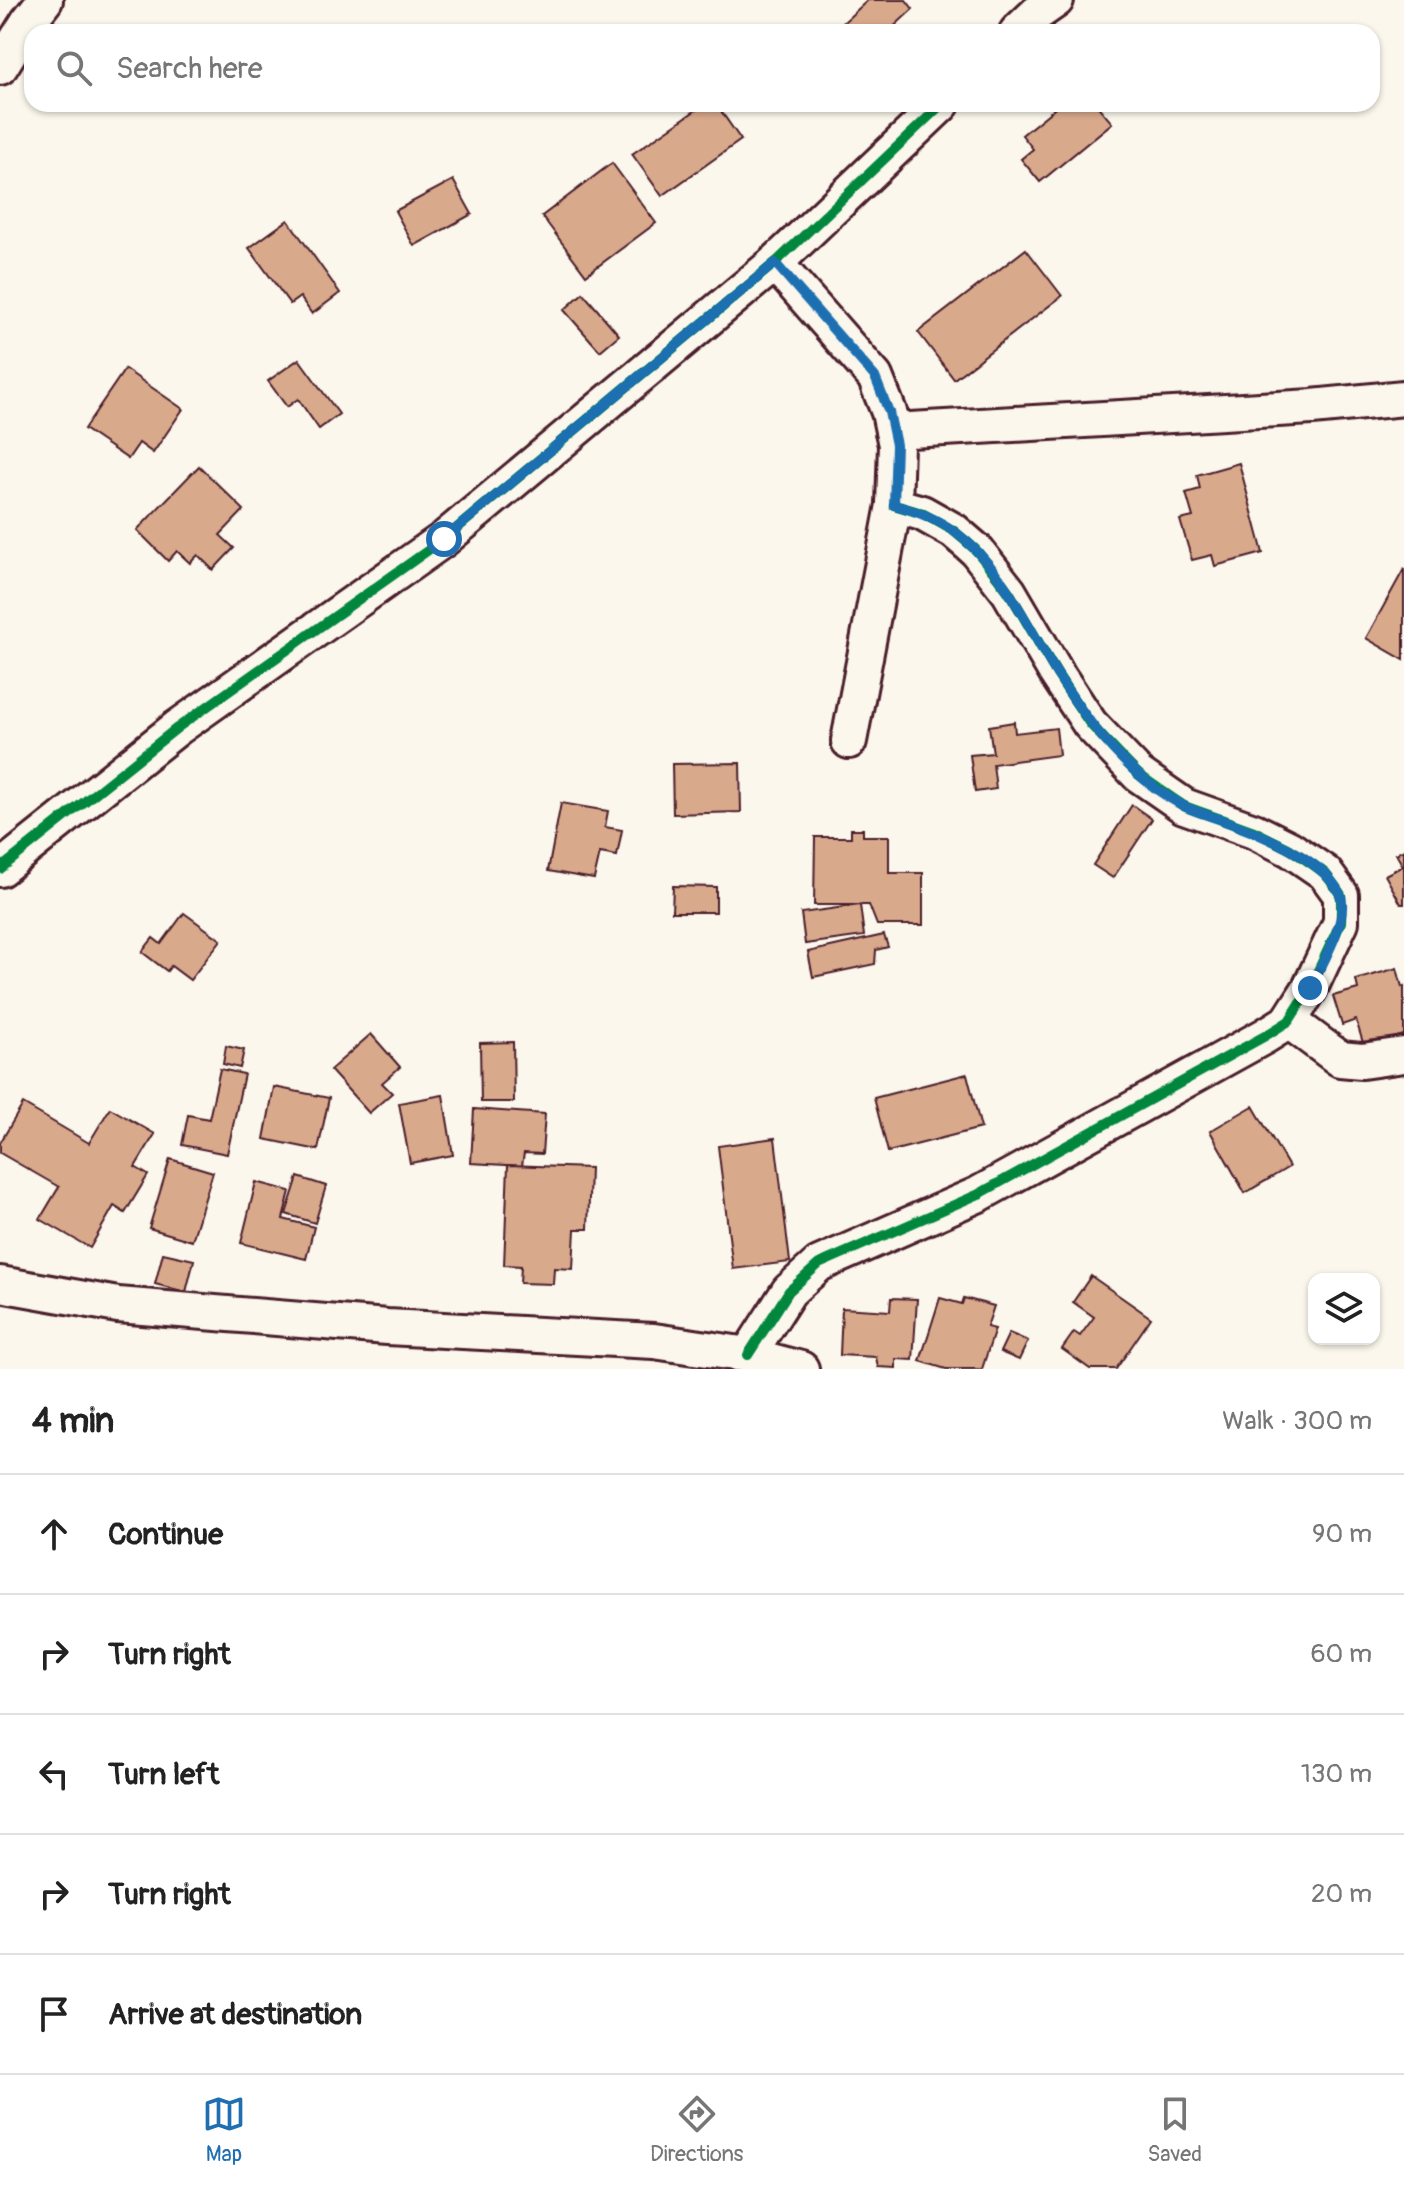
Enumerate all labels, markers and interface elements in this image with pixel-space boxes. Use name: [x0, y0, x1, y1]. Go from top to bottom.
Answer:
search box: [24, 24, 1380, 112]
icon: search: [52, 46, 96, 90]
text: Search here: [116, 50, 263, 87]
route start: [426, 521, 462, 557]
route end: [1292, 970, 1328, 1006]
map controls: [1308, 1273, 1380, 1345]
button: layers: [1308, 1273, 1380, 1345]
text: 4 min: [32, 1400, 114, 1443]
text: Walk · 300 m: [1222, 1405, 1372, 1437]
icon: ahead: [32, 1512, 76, 1556]
text: Continue: [108, 1516, 223, 1553]
text: 90 m: [1312, 1518, 1372, 1550]
icon: right: [32, 1632, 76, 1676]
text: Turn right: [108, 1636, 231, 1673]
text: 60 m: [1310, 1638, 1372, 1670]
icon: left: [32, 1752, 76, 1796]
text: Turn left: [108, 1756, 219, 1793]
text: 130 m: [1301, 1758, 1372, 1790]
icon: right: [32, 1872, 76, 1916]
text: Turn right: [108, 1876, 231, 1913]
text: 20 m: [1311, 1878, 1372, 1910]
icon: arrive: [32, 1992, 76, 2036]
text: Arrive at destination: [108, 1996, 362, 2033]
tab: Map: [202, 2092, 246, 2168]
tab: Directions: [650, 2092, 743, 2168]
tab: Saved: [1147, 2092, 1202, 2168]

